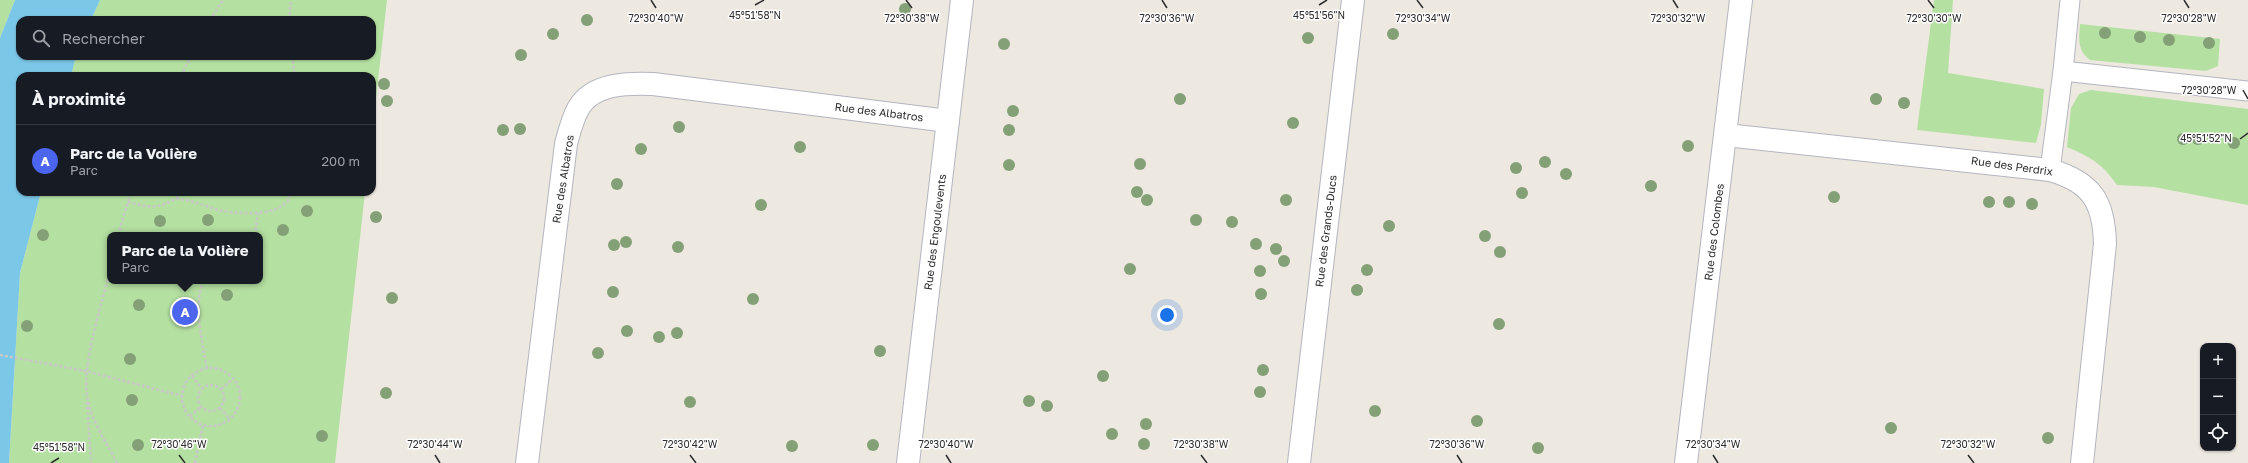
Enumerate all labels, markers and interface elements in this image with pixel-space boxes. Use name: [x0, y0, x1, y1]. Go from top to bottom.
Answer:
text: 45°51'58"N: [729, 9, 781, 21]
text: 45°51'56"N: [1293, 9, 1345, 21]
text: 72°30'40"W: [628, 12, 684, 24]
text: 72°30'38"W: [885, 12, 940, 24]
text: 72°30'36"W: [1140, 12, 1195, 24]
text: 72°30'34"W: [1396, 12, 1451, 24]
text: 72°30'32"W: [1651, 12, 1706, 24]
text: 72°30'30"W: [1907, 12, 1962, 24]
text: 72°30'28"W: [2162, 12, 2217, 24]
search box: [16, 16, 376, 60]
icon: search: [30, 27, 52, 49]
text: Rechercher: [62, 29, 145, 47]
text: 72°30'28"W: [2182, 84, 2237, 96]
text: À proximité: [32, 88, 126, 109]
street label: Rue des Albatros: [834, 100, 924, 123]
text: 45°51'52"N: [2180, 132, 2232, 144]
street label: Rue des Albatros: [549, 134, 576, 224]
text: Parc de la Volière: [70, 144, 197, 162]
text: A: [40, 153, 50, 169]
text: 200 m: [322, 153, 360, 169]
street label: Rue des Perdrix: [1970, 153, 2054, 178]
text: Parc: [70, 162, 98, 178]
street label: Rue des Engoulevents: [921, 173, 948, 291]
street label: Rue des Grands-Ducs: [1312, 174, 1339, 288]
street label: Rue des Colombes: [1701, 183, 1726, 281]
popup: [107, 232, 263, 284]
text: Parc de la Volière: [121, 241, 249, 259]
text: Parc: [121, 259, 149, 275]
pin: A: [172, 297, 198, 327]
your location: [1157, 305, 1177, 325]
map controls: [2200, 343, 2236, 451]
button: +: [2200, 343, 2236, 379]
button: −: [2200, 379, 2236, 415]
button: locate: [2200, 415, 2236, 451]
text: 72°30'46"W: [151, 438, 207, 450]
text: 72°30'44"W: [407, 438, 463, 450]
text: 72°30'42"W: [663, 438, 718, 450]
text: 72°30'40"W: [918, 438, 974, 450]
text: 72°30'38"W: [1174, 438, 1229, 450]
text: 72°30'36"W: [1430, 438, 1485, 450]
text: 72°30'34"W: [1686, 438, 1741, 450]
text: 72°30'32"W: [1941, 438, 1996, 450]
text: 45°51'58"N: [33, 441, 85, 453]

